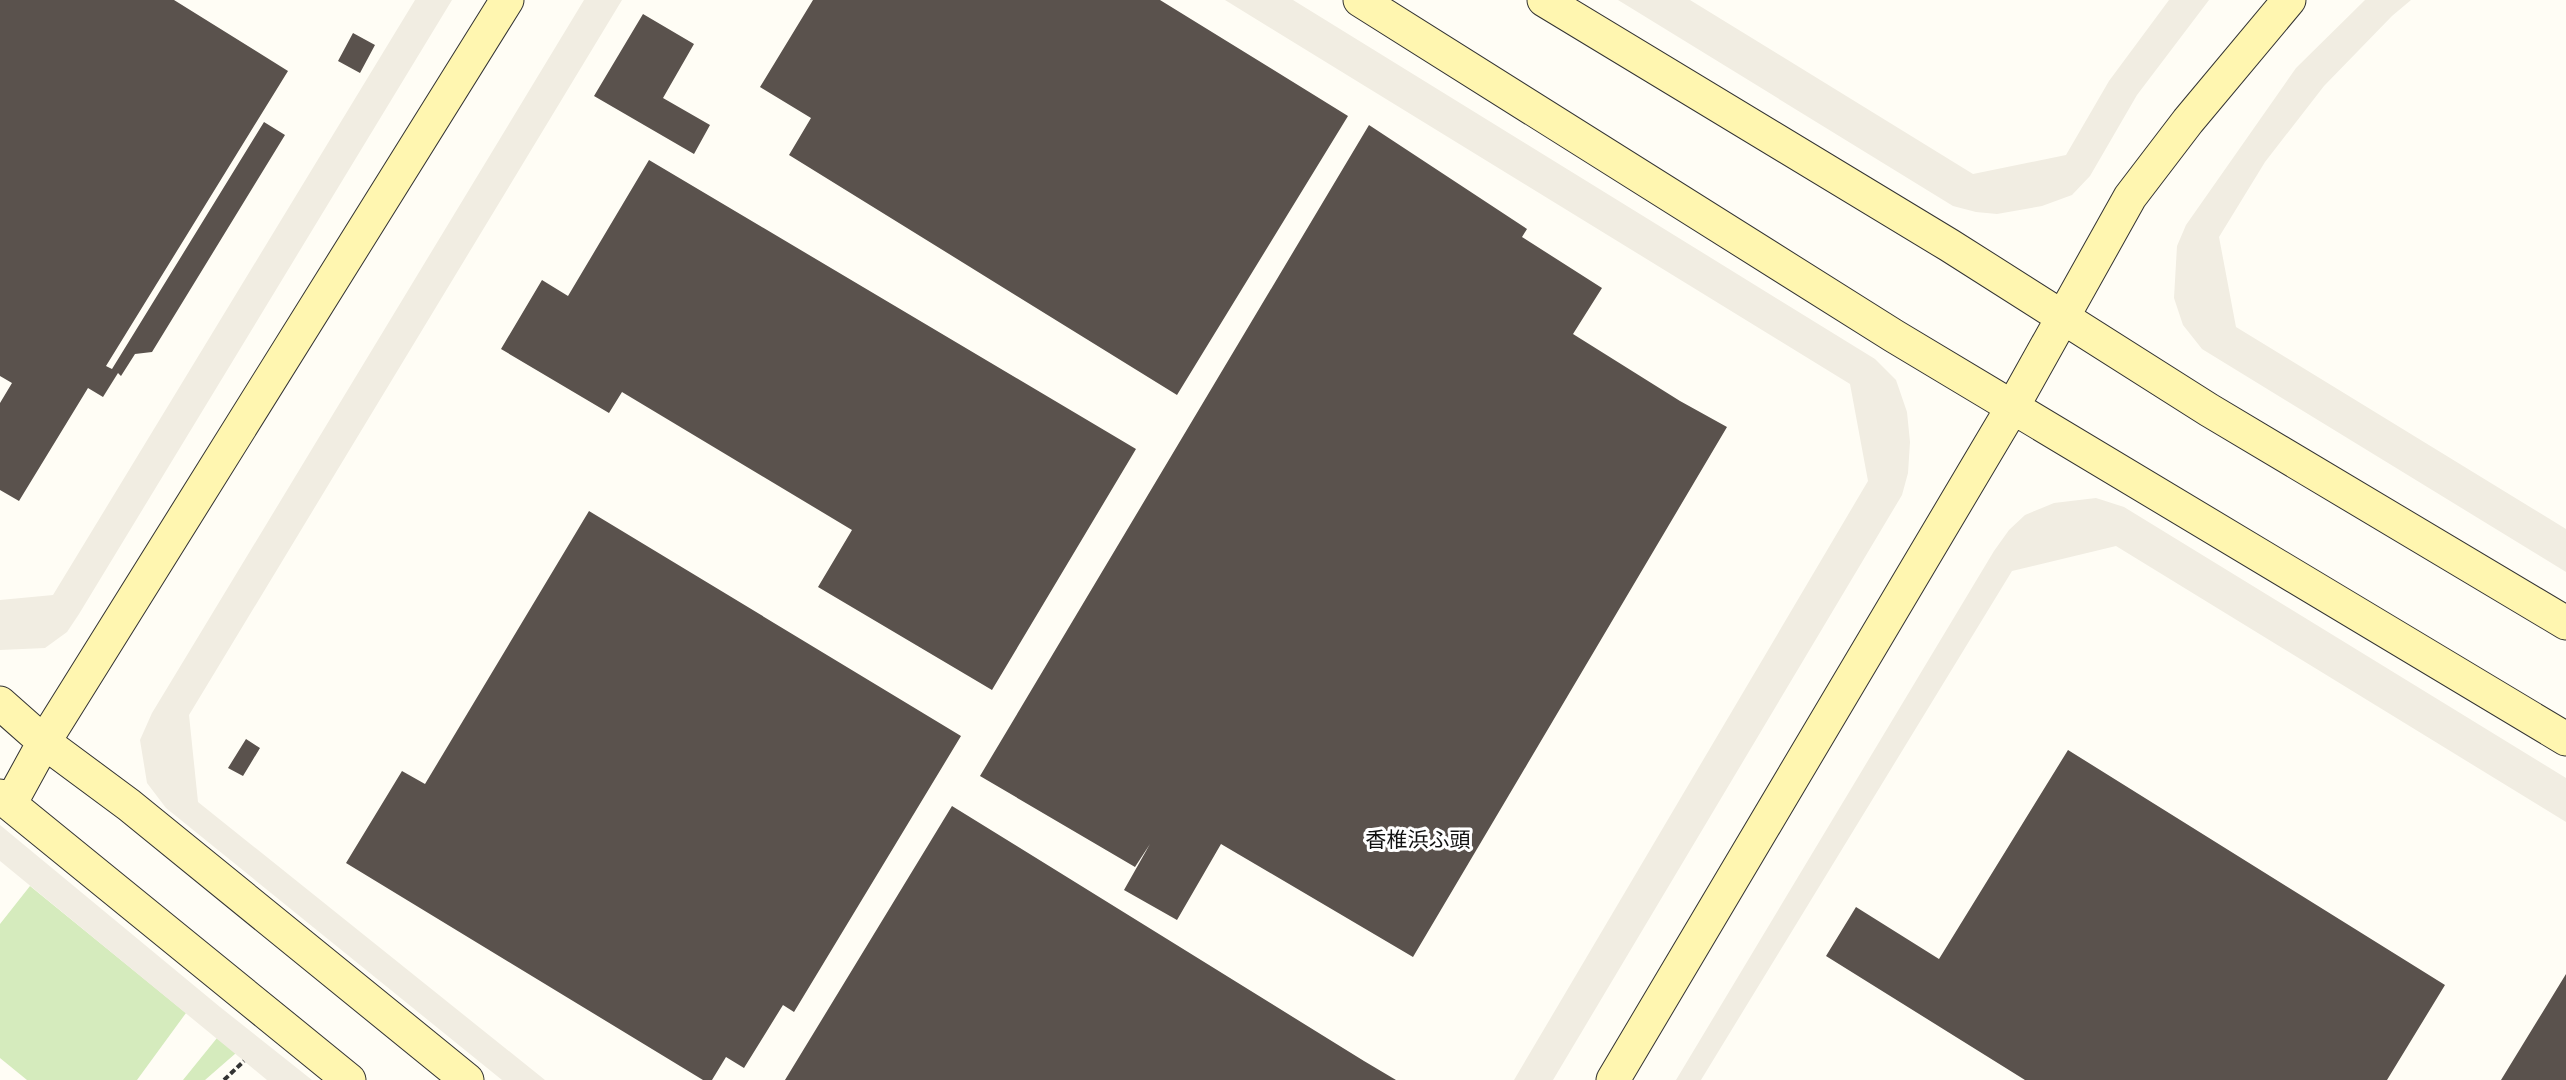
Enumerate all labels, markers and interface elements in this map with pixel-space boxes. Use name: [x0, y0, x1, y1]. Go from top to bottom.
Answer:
district label: 香椎浜ふ頭: [1366, 828, 1471, 852]

